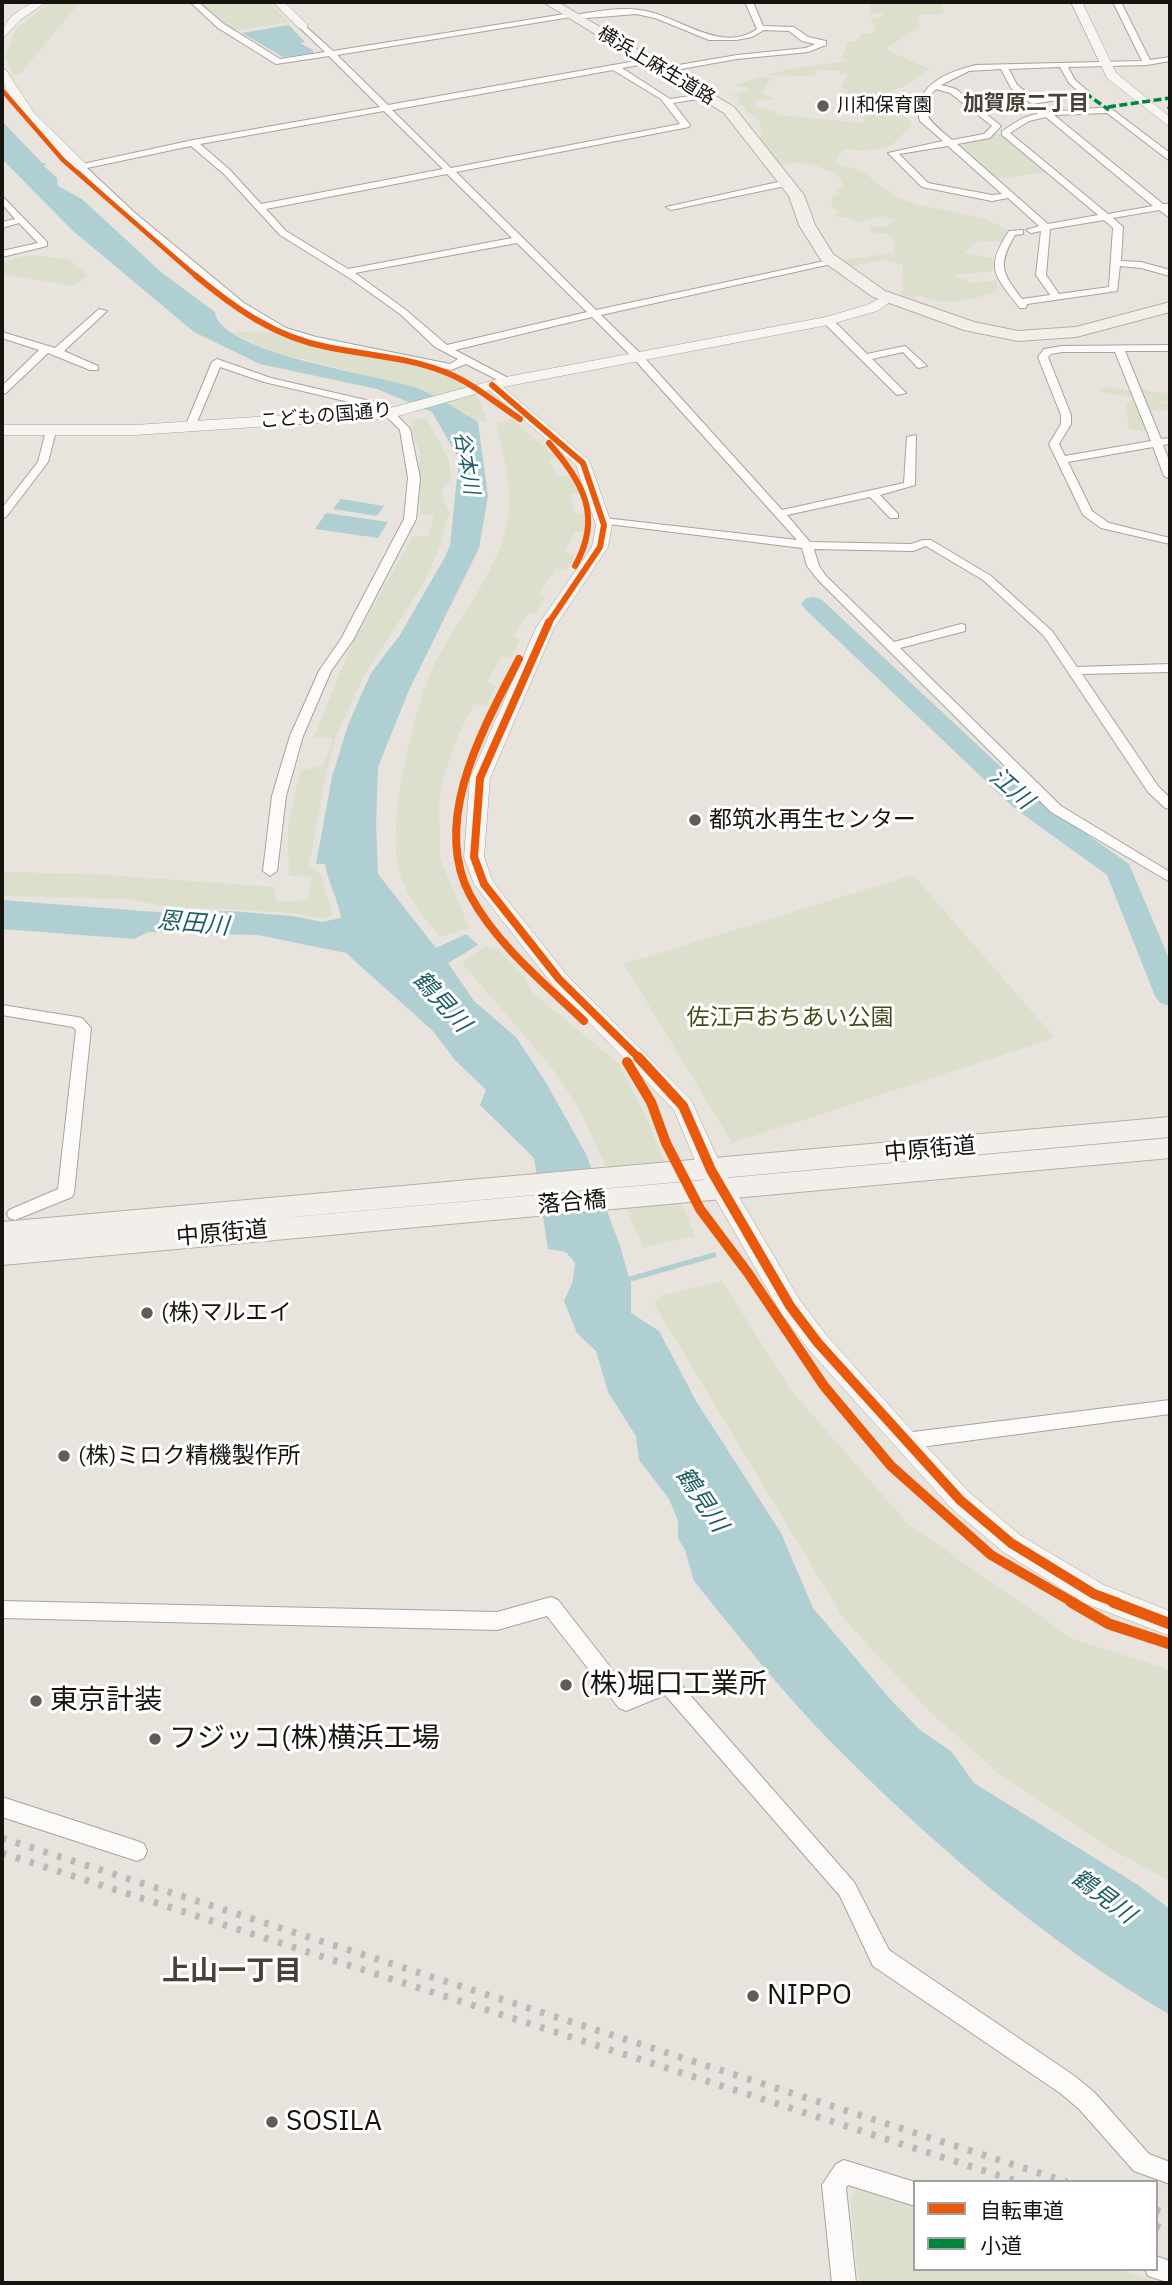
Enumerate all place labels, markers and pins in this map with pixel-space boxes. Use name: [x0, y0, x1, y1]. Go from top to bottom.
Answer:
place label: 川和保育園: [837, 95, 932, 117]
marker: 川和保育園: [815, 98, 831, 114]
place label: 都筑水再生センター: [709, 806, 916, 834]
marker: 都筑水再生センター: [687, 812, 703, 828]
place label: (株)マルエイ: [161, 1299, 291, 1327]
marker: (株)マルエイ: [139, 1305, 155, 1321]
place label: (株)ミロク精機製作所: [78, 1442, 300, 1470]
marker: (株)ミロク精機製作所: [56, 1448, 72, 1464]
place label: (株)堀口工業所: [580, 1668, 767, 1702]
marker: (株)堀口工業所: [558, 1677, 574, 1693]
place label: 東京計装: [50, 1684, 162, 1718]
marker: 東京計装: [28, 1693, 44, 1709]
place label: フジッコ(株)横浜工場: [169, 1722, 440, 1756]
marker: フジッコ(株)横浜工場: [147, 1731, 163, 1747]
place label: NIPPO: [767, 1979, 852, 2013]
marker: NIPPO: [745, 1988, 761, 2004]
place label: SOSILA: [286, 2105, 382, 2139]
marker: SOSILA: [264, 2114, 280, 2130]

